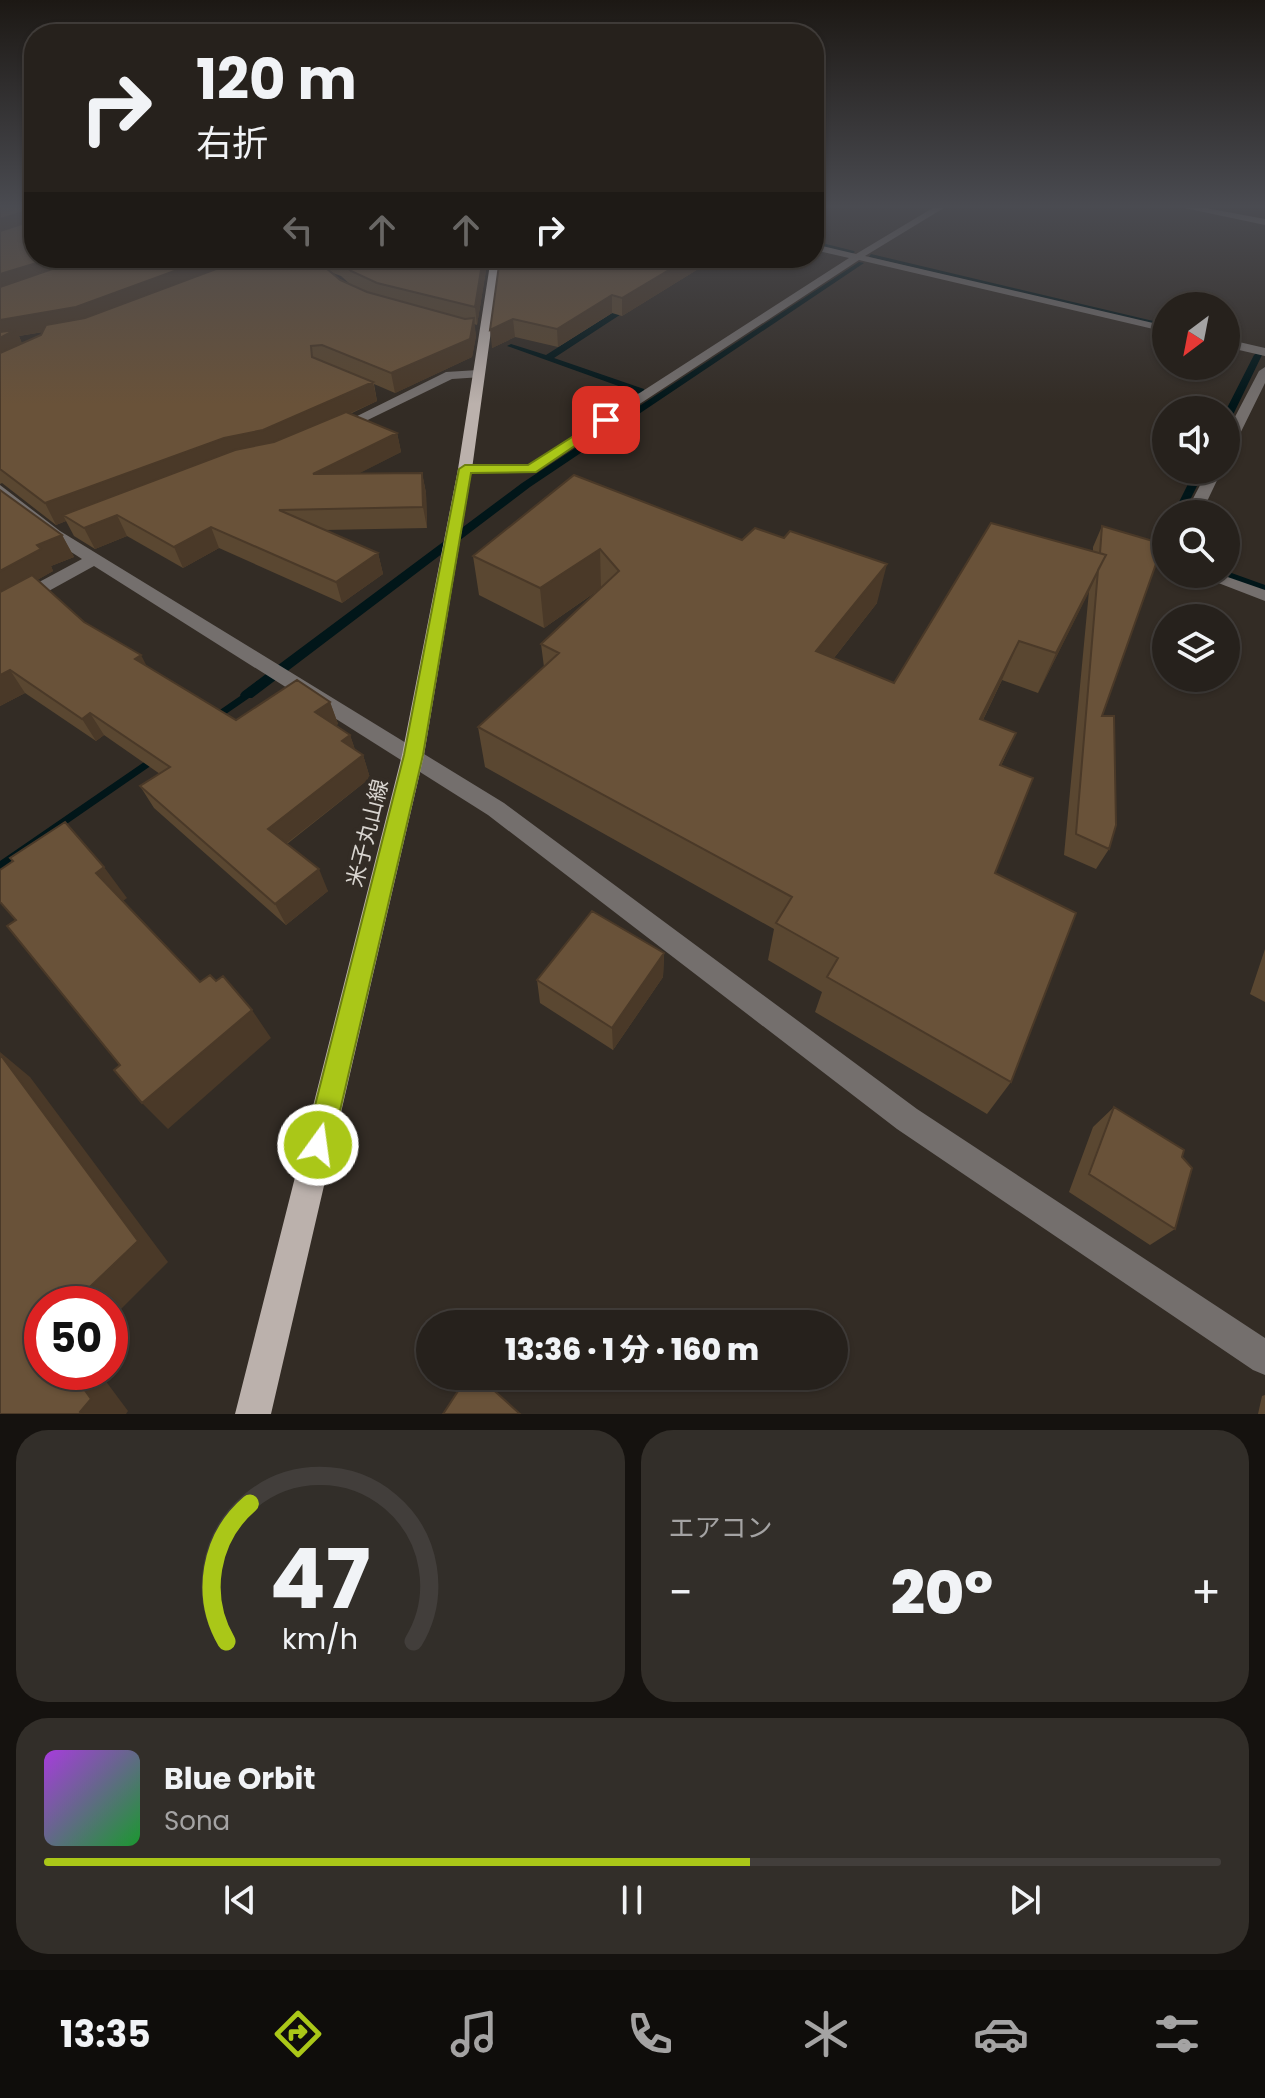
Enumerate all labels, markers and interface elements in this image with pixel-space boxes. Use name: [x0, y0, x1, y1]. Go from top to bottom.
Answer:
text: 120 m: [196, 40, 357, 119]
icon: right: [64, 56, 168, 160]
text: 右折: [196, 118, 268, 169]
icon: left: [276, 208, 320, 252]
icon: ahead: [360, 208, 404, 252]
icon: ahead: [444, 208, 488, 252]
icon: right: [528, 208, 572, 252]
north arrow: [1152, 292, 1240, 380]
map controls: [1152, 292, 1240, 692]
pin: [572, 386, 640, 454]
button: sound: [1152, 396, 1240, 484]
icon: arrive: [584, 398, 628, 442]
button: search: [1152, 500, 1240, 588]
button: layers: [1152, 604, 1240, 692]
street label: 米子丸山線: [339, 776, 396, 890]
position arrow: [276, 1103, 360, 1187]
speed limit sign: 50: [24, 1286, 128, 1390]
text: 13:36 · 1 分 · 160 m: [505, 1328, 759, 1371]
text: エアコン: [669, 1510, 773, 1546]
text: 47: [270, 1521, 371, 1637]
text: 20°: [891, 1551, 993, 1635]
text: −: [669, 1562, 693, 1623]
text: +: [1191, 1562, 1221, 1623]
text: km/h: [282, 1619, 358, 1659]
text: Blue Orbit: [164, 1757, 316, 1800]
text: Sona: [164, 1803, 230, 1839]
icon: previous: [218, 1878, 262, 1922]
icon: pause: [610, 1878, 654, 1922]
icon: next: [1003, 1878, 1047, 1922]
icon: directions: [270, 2006, 326, 2062]
icon: music: [446, 2006, 502, 2062]
icon: phone: [622, 2006, 678, 2062]
icon: climate: [798, 2006, 854, 2062]
icon: car: [973, 2006, 1029, 2062]
icon: filters: [1149, 2006, 1205, 2062]
text: 13:35: [60, 2009, 151, 2060]

